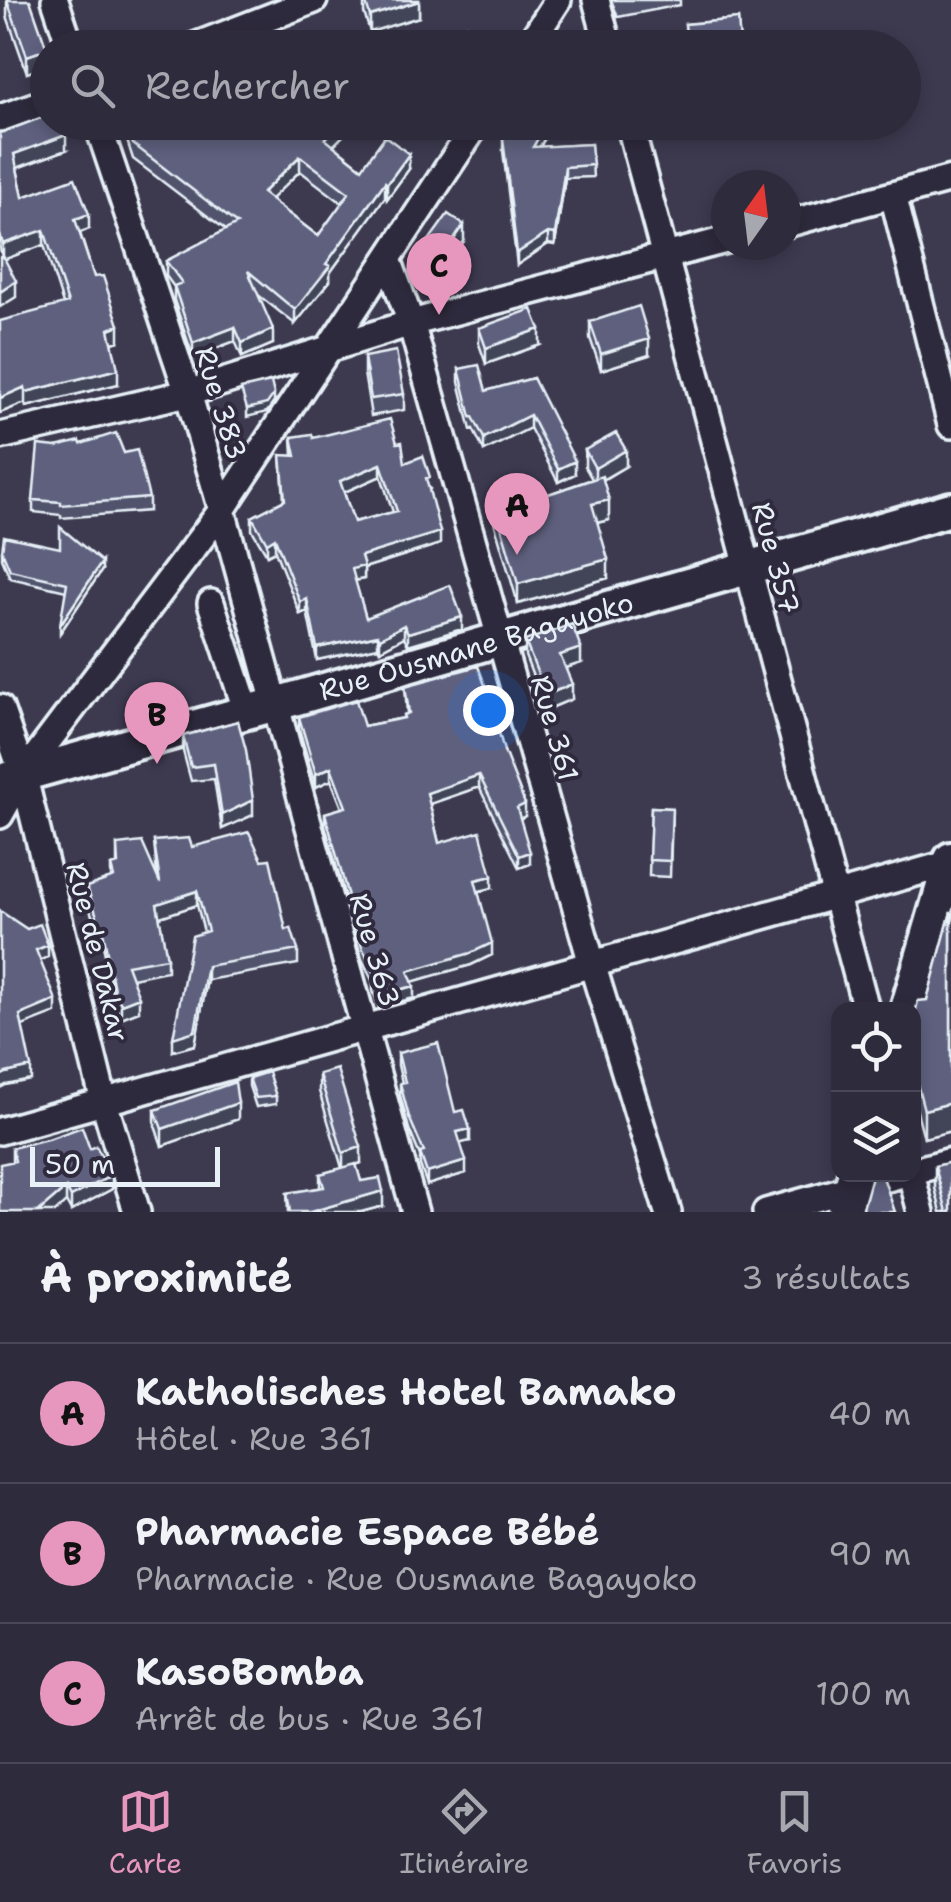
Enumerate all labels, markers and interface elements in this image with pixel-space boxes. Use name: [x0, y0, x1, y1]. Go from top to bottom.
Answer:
search box: [30, 30, 921, 140]
icon: search: [65, 58, 120, 113]
text: Rechercher: [145, 60, 350, 111]
north arrow: [711, 170, 801, 260]
pin: C: [406, 232, 472, 315]
street label: Rue 383: [186, 342, 256, 464]
pin: A: [484, 472, 550, 555]
street label: Rue 357: [743, 498, 809, 618]
street label: Rue Ousmane Bagayoko: [315, 583, 638, 710]
street label: Rue 361: [522, 671, 588, 785]
pin: B: [124, 682, 190, 764]
your location: [463, 685, 514, 736]
street label: Rue de Dakar: [57, 858, 139, 1046]
street label: Rue 363: [341, 889, 409, 1011]
map controls: [831, 1002, 921, 1182]
button: locate: [831, 1002, 921, 1092]
button: layers: [831, 1092, 921, 1182]
scale bar: [30, 1142, 220, 1186]
text: 50 m: [45, 1145, 115, 1183]
text: À proximité: [40, 1249, 293, 1305]
text: 3 résultats: [741, 1256, 911, 1299]
text: Katholisches Hotel Bamako: [135, 1366, 677, 1417]
text: A: [60, 1392, 85, 1435]
text: 40 m: [828, 1392, 911, 1435]
text: Hôtel · Rue 361: [135, 1417, 373, 1460]
text: Pharmacie Espace Bébé: [135, 1506, 599, 1557]
text: B: [63, 1532, 82, 1575]
text: 90 m: [828, 1532, 911, 1575]
text: Pharmacie · Rue Ousmane Bagayoko: [135, 1557, 697, 1600]
text: KasoBomba: [135, 1646, 364, 1697]
text: C: [63, 1672, 82, 1715]
text: 100 m: [815, 1672, 911, 1715]
text: Arrêt de bus · Rue 361: [135, 1697, 484, 1740]
tab: Carte: [109, 1784, 182, 1882]
tab: Itinéraire: [399, 1784, 529, 1882]
tab: Favoris: [747, 1784, 842, 1882]

